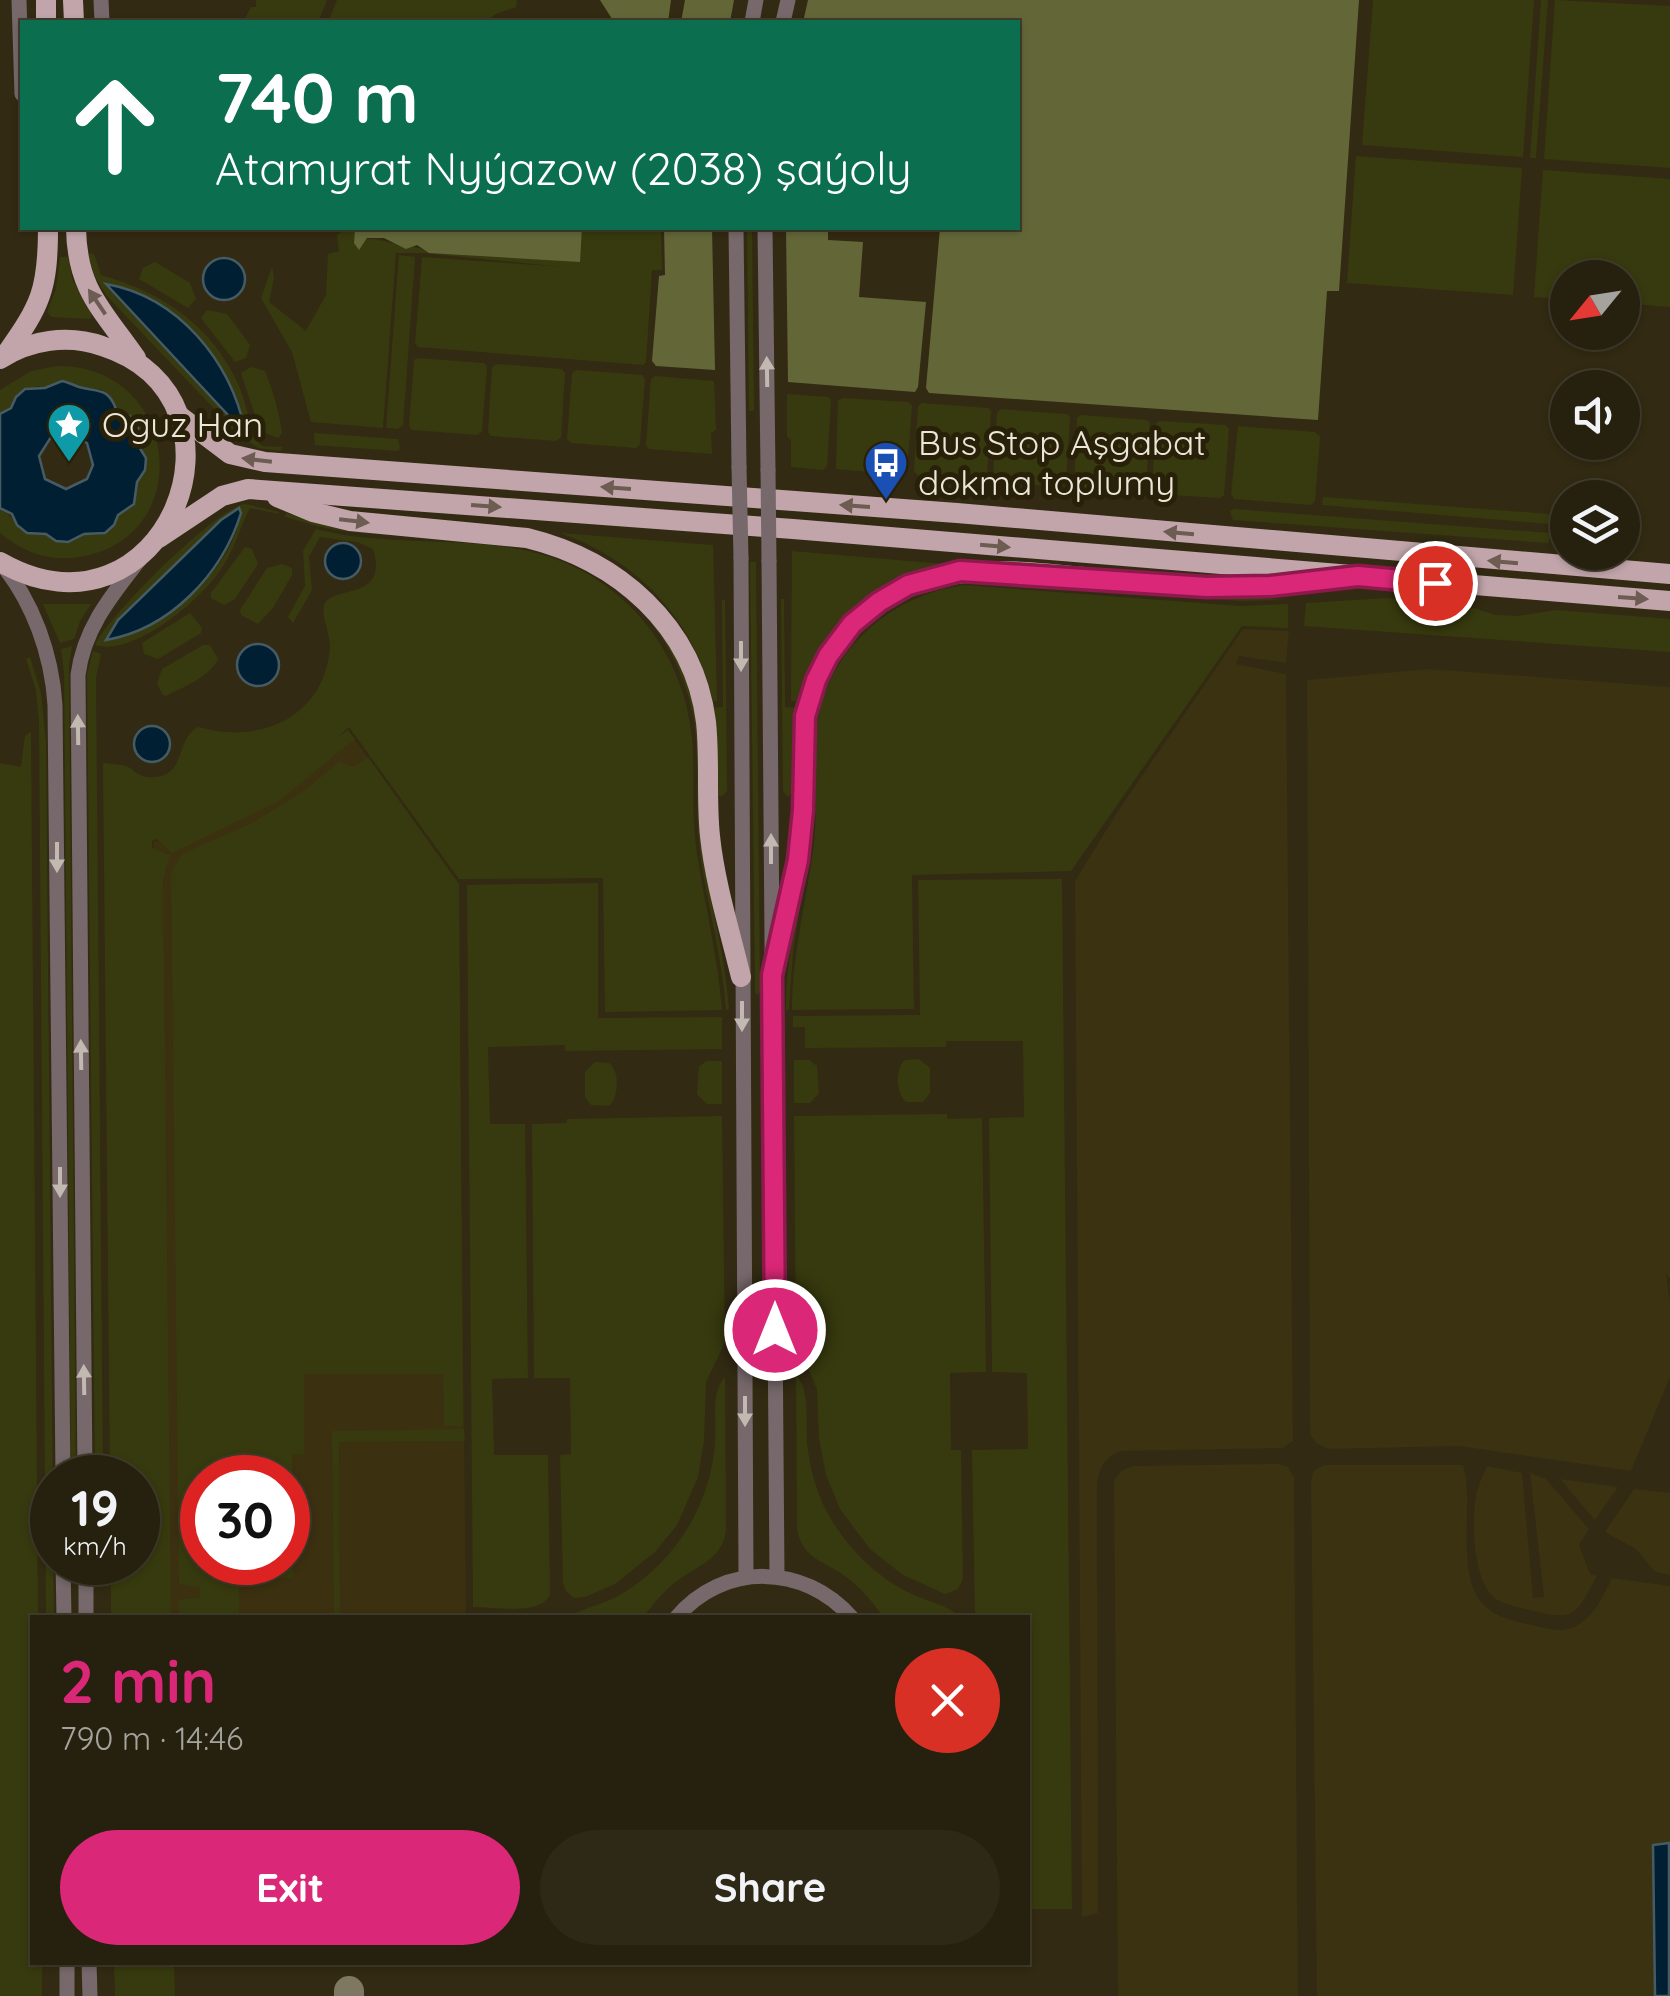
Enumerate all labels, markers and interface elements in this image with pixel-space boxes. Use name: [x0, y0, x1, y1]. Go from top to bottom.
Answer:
text: 740 m: [215, 53, 419, 141]
icon: ahead: [50, 60, 180, 190]
text: Atamyrat Nyýazow (2038) şaýoly: [215, 140, 912, 196]
north arrow: [1550, 260, 1640, 350]
map controls: [1550, 260, 1640, 570]
one-way arrow: [88, 289, 107, 315]
one-way arrow: [759, 356, 775, 388]
button: sound: [1550, 370, 1640, 460]
place icon: Oguz Han: [46, 402, 92, 463]
place label: Oguz Han: [102, 402, 263, 446]
place label: Bus Stop Aşgabat dokma toplumy: [918, 420, 1206, 504]
bus stop icon: Bus Stop Aşgabat dokma toplumy: [863, 440, 909, 501]
one-way arrow: [241, 452, 273, 468]
one-way arrow: [600, 479, 632, 495]
button: layers: [1550, 480, 1640, 570]
one-way arrow: [839, 497, 871, 513]
one-way arrow: [471, 498, 503, 514]
one-way arrow: [338, 513, 370, 529]
one-way arrow: [1163, 524, 1195, 540]
one-way arrow: [979, 538, 1011, 554]
pin: [1393, 541, 1478, 626]
one-way arrow: [1487, 553, 1518, 569]
icon: arrive: [1408, 556, 1463, 611]
one-way arrow: [1617, 590, 1649, 606]
one-way arrow: [733, 640, 749, 672]
one-way arrow: [70, 714, 86, 746]
one-way arrow: [763, 832, 779, 864]
one-way arrow: [49, 842, 65, 874]
one-way arrow: [734, 1000, 750, 1032]
one-way arrow: [73, 1039, 89, 1071]
one-way arrow: [52, 1167, 68, 1199]
position arrow: [723, 1278, 827, 1382]
one-way arrow: [76, 1364, 92, 1396]
one-way arrow: [737, 1395, 753, 1427]
speed limit sign: 30: [180, 1455, 310, 1585]
text: 19: [71, 1476, 119, 1539]
text: km/h: [63, 1530, 127, 1561]
text: 2 min: [60, 1643, 216, 1718]
button: close: [895, 1648, 1000, 1753]
text: 790 m · 14:46: [60, 1718, 243, 1758]
button: Exit: [60, 1830, 520, 1945]
button: Share: [540, 1830, 1000, 1945]

